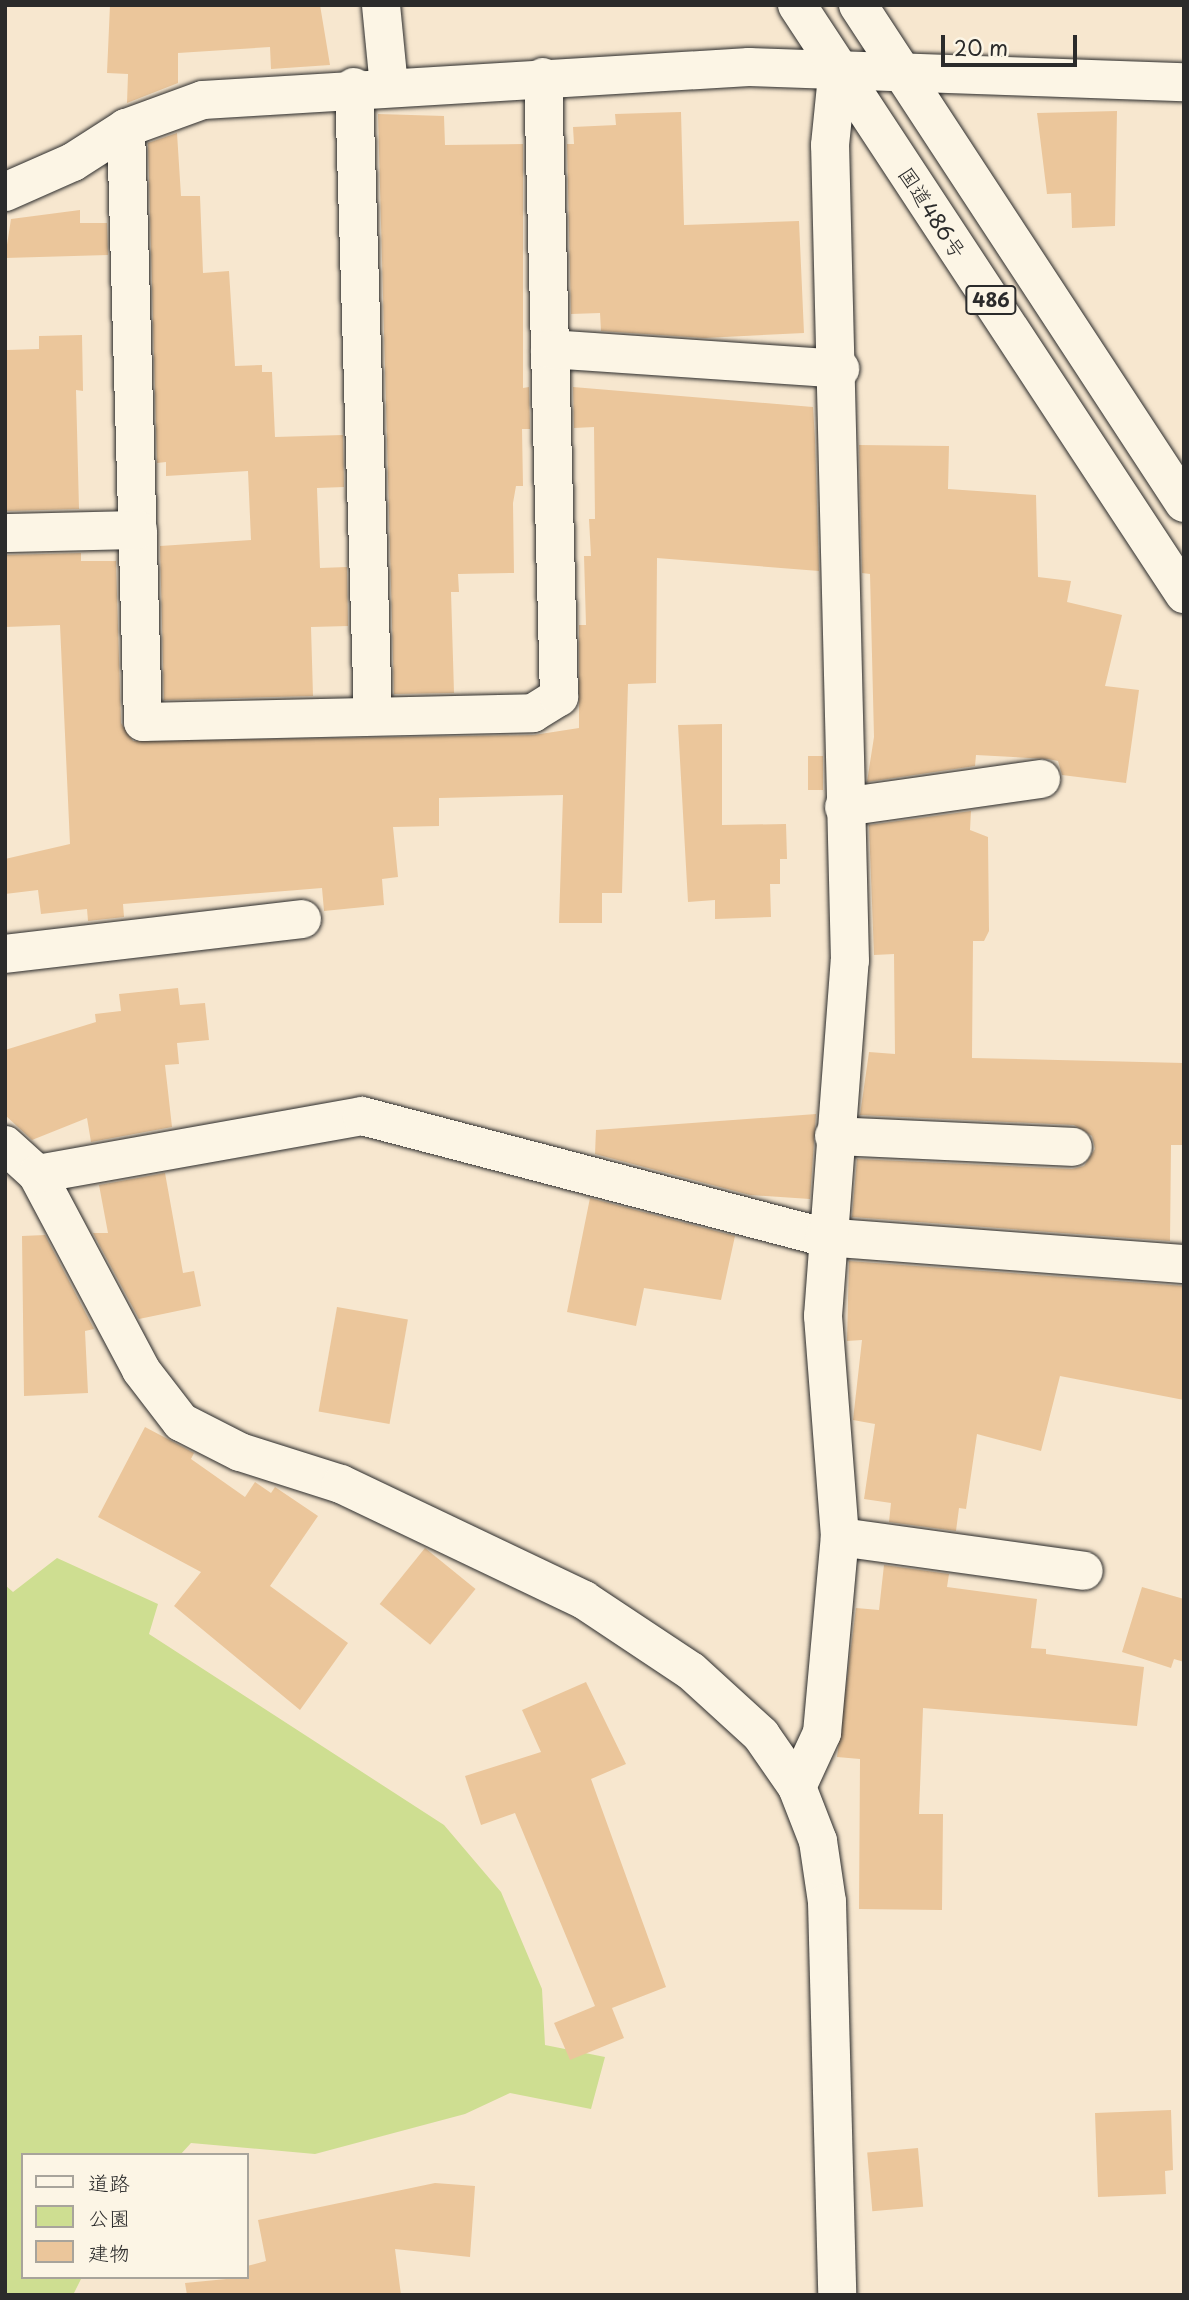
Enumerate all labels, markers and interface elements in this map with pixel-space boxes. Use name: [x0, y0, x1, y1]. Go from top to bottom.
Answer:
scale bar: [944, 21, 1080, 65]
text: 20 m: [954, 31, 1008, 63]
street label: 国道486号: [894, 162, 972, 262]
road number: 486: [965, 284, 1017, 316]
legend: [21, 2153, 248, 2279]
text: 道路: [88, 2166, 130, 2198]
text: 公園: [88, 2201, 130, 2233]
text: 建物: [88, 2236, 130, 2268]

